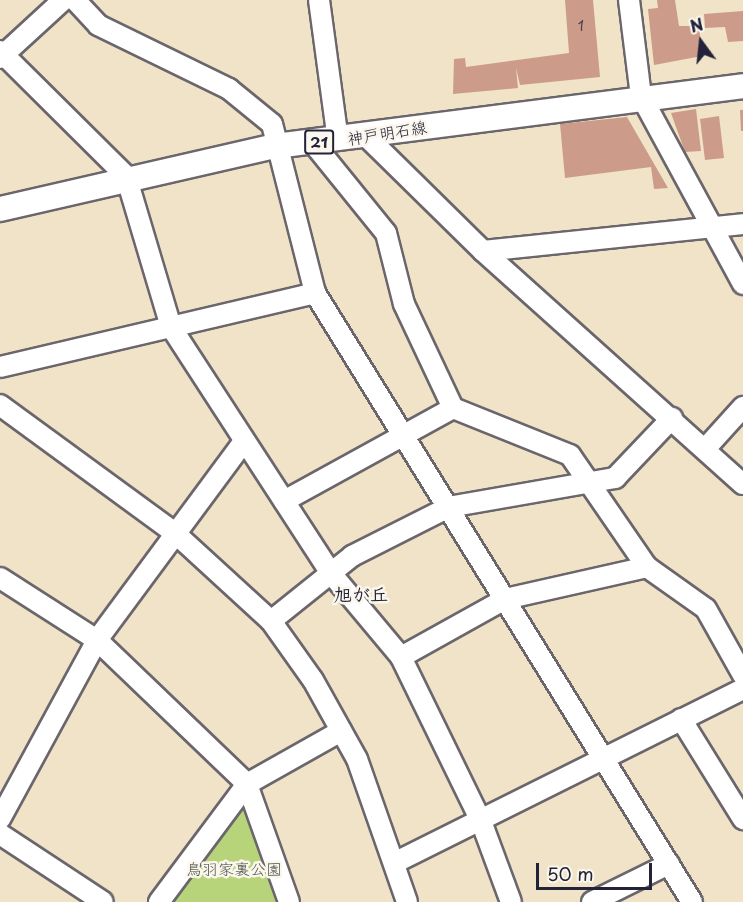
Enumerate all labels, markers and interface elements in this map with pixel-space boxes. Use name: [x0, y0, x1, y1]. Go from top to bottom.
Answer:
text: N: [687, 11, 706, 38]
north arrow: [671, 12, 731, 72]
house number: 1: [578, 18, 584, 34]
street label: 神戸明石線: [346, 116, 428, 148]
road number: 21: [304, 130, 334, 154]
district label: 旭が丘: [334, 583, 388, 605]
scale bar: [539, 851, 654, 889]
park label: 鳥羽家裏公園: [186, 858, 282, 878]
text: 50 m: [547, 860, 594, 887]

